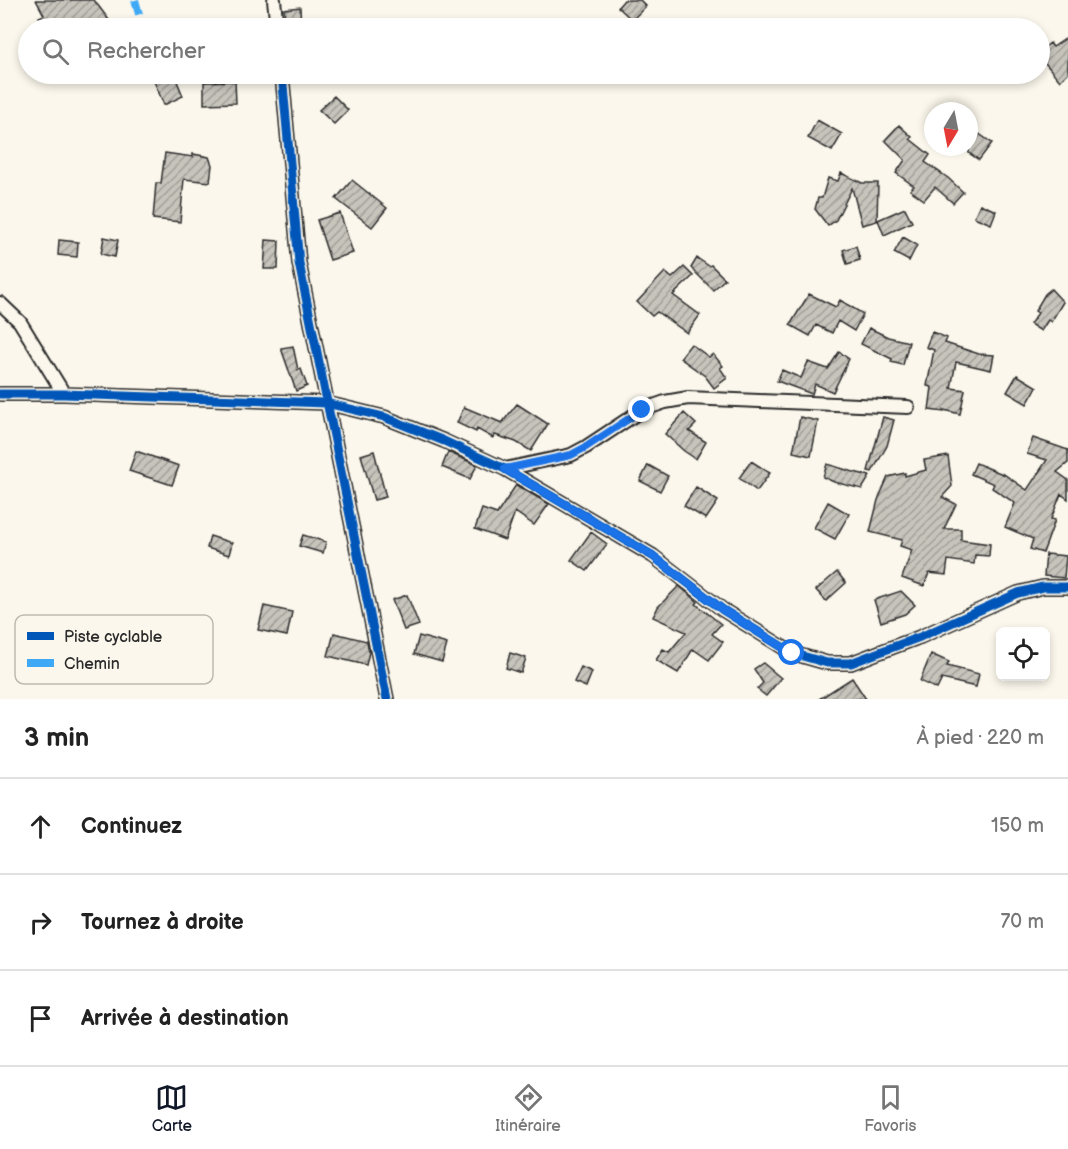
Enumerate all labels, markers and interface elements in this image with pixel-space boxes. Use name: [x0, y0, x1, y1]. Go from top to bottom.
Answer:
search box: [18, 18, 1050, 84]
icon: search: [39, 35, 72, 68]
text: Rechercher: [87, 38, 205, 65]
north arrow: [924, 102, 978, 156]
route end: [628, 396, 654, 422]
legend: [15, 615, 213, 684]
map controls: [996, 627, 1050, 681]
button: locate: [996, 627, 1050, 681]
text: Piste cyclable: [64, 628, 163, 647]
route start: [778, 639, 804, 665]
text: Chemin: [64, 655, 120, 674]
text: 3 min: [24, 723, 89, 754]
text: À pied · 220 m: [916, 726, 1044, 750]
icon: ahead: [24, 810, 57, 843]
text: Continuez: [81, 813, 182, 840]
text: 150 m: [991, 814, 1044, 838]
icon: right: [24, 906, 57, 939]
text: Tournez à droite: [81, 909, 244, 936]
text: 70 m: [1000, 910, 1044, 934]
icon: arrive: [24, 1002, 57, 1035]
text: Arrivée à destination: [81, 1005, 289, 1032]
tab: Carte: [152, 1081, 192, 1136]
tab: Itinéraire: [495, 1081, 561, 1136]
tab: Favoris: [864, 1081, 916, 1136]

